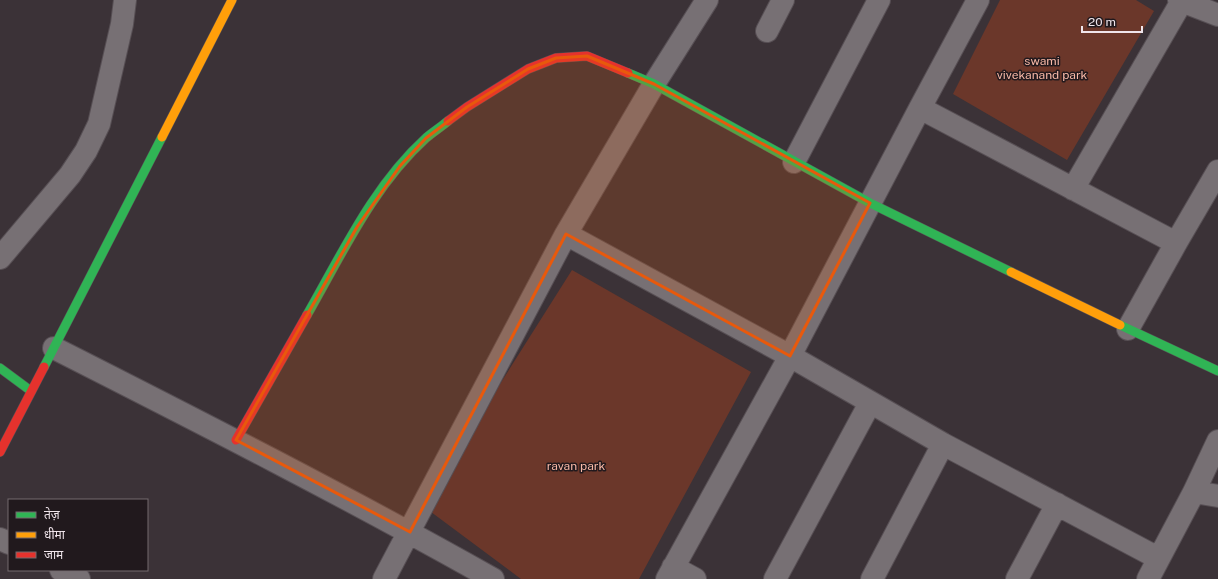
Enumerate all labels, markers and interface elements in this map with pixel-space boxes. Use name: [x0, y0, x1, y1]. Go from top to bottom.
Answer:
scale bar: [1082, 8, 1142, 34]
text: 20 m: [1088, 15, 1116, 29]
park label: swami vivekanand park: [997, 54, 1088, 82]
park label: ravan park: [547, 459, 605, 473]
legend: [8, 499, 148, 571]
text: तेज़: [44, 507, 61, 522]
text: धीमा: [44, 527, 66, 542]
text: जाम: [44, 548, 64, 562]

